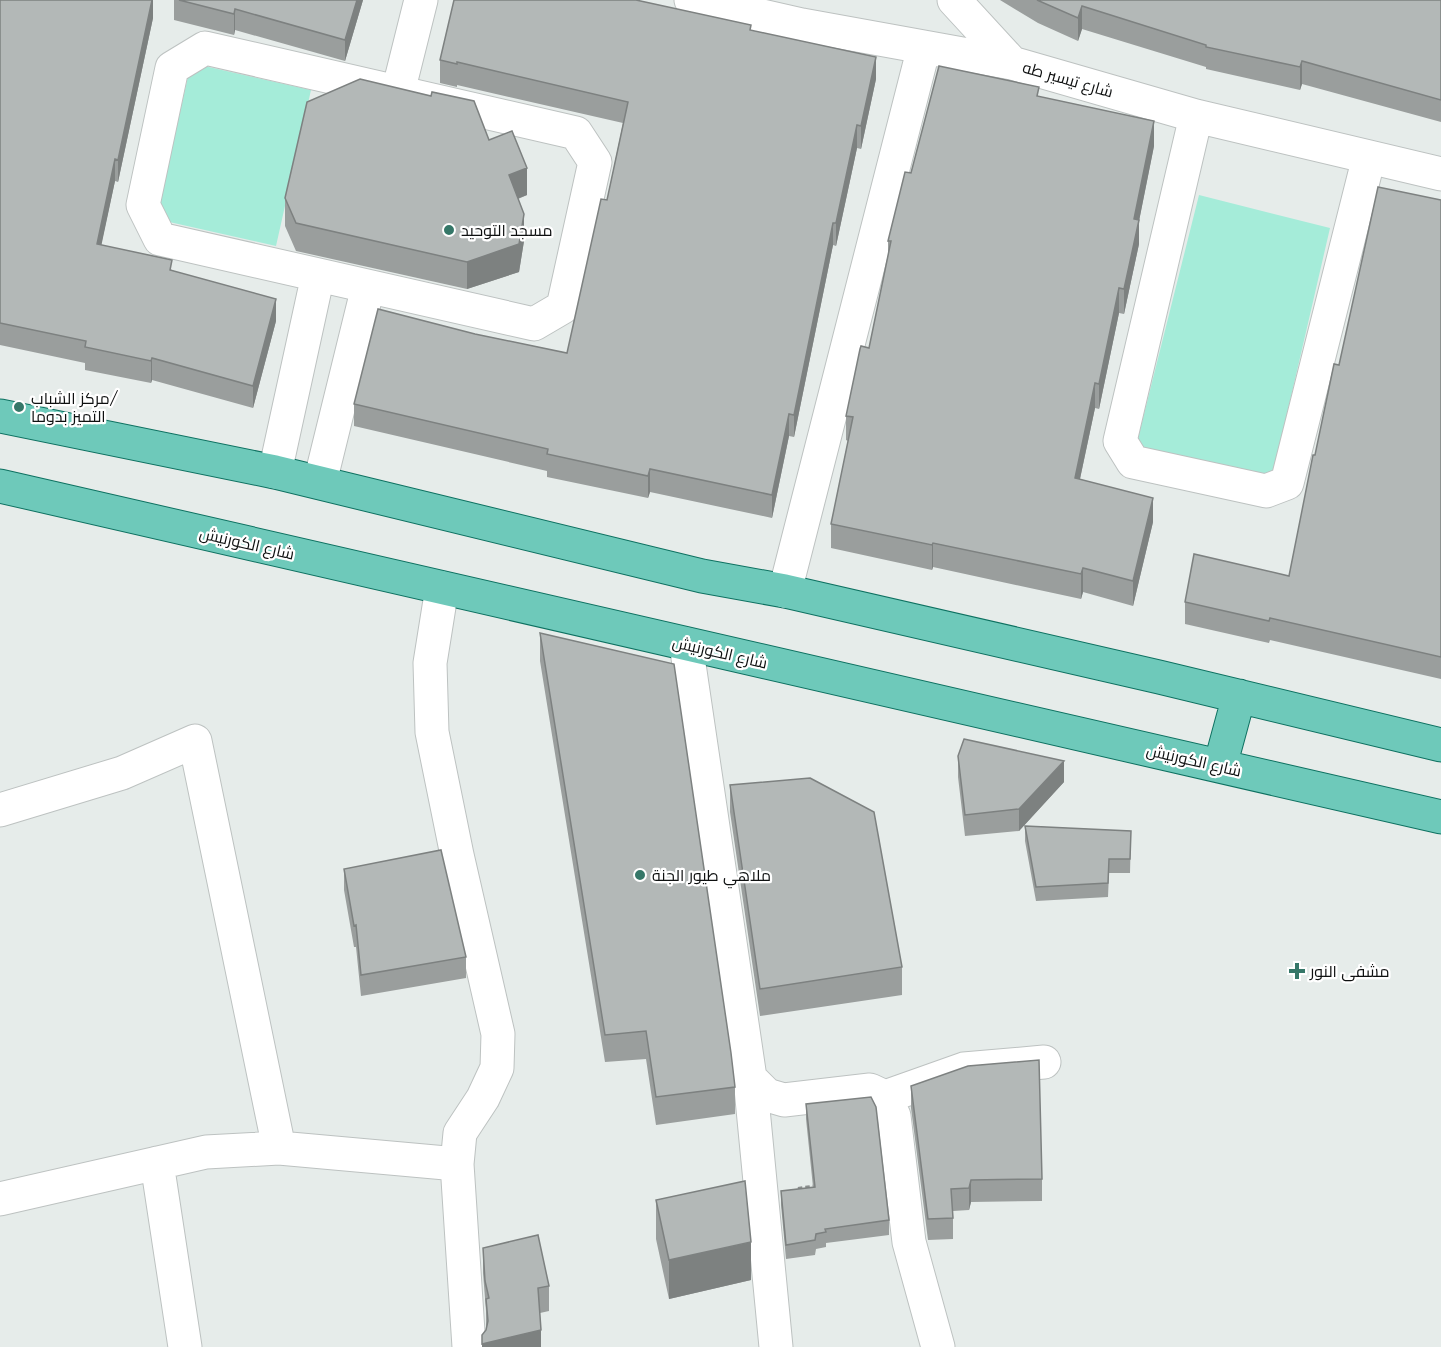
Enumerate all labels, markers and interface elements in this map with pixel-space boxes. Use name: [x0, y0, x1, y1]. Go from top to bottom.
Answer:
street label: شارع تيسير طه: [1020, 57, 1116, 103]
place label: مسجد التوحيد: [461, 220, 552, 240]
marker: مسجد التوحيد: [442, 223, 456, 237]
place label: مركز الشباب/ التميز بدوما: [31, 388, 119, 426]
marker: مركز الشباب/ التميز بدوما: [12, 400, 26, 414]
street label: شارع الكورنيش: [197, 522, 296, 566]
street label: شارع الكورنيش: [670, 631, 769, 675]
street label: شارع الكورنيش: [1144, 739, 1243, 783]
place label: ملاهي طيور الجنة: [652, 865, 771, 889]
marker: ملاهي طيور الجنة: [633, 868, 647, 882]
place label: مشفى النور: [1309, 961, 1390, 982]
marker: مشفى النور: [1288, 962, 1306, 980]

